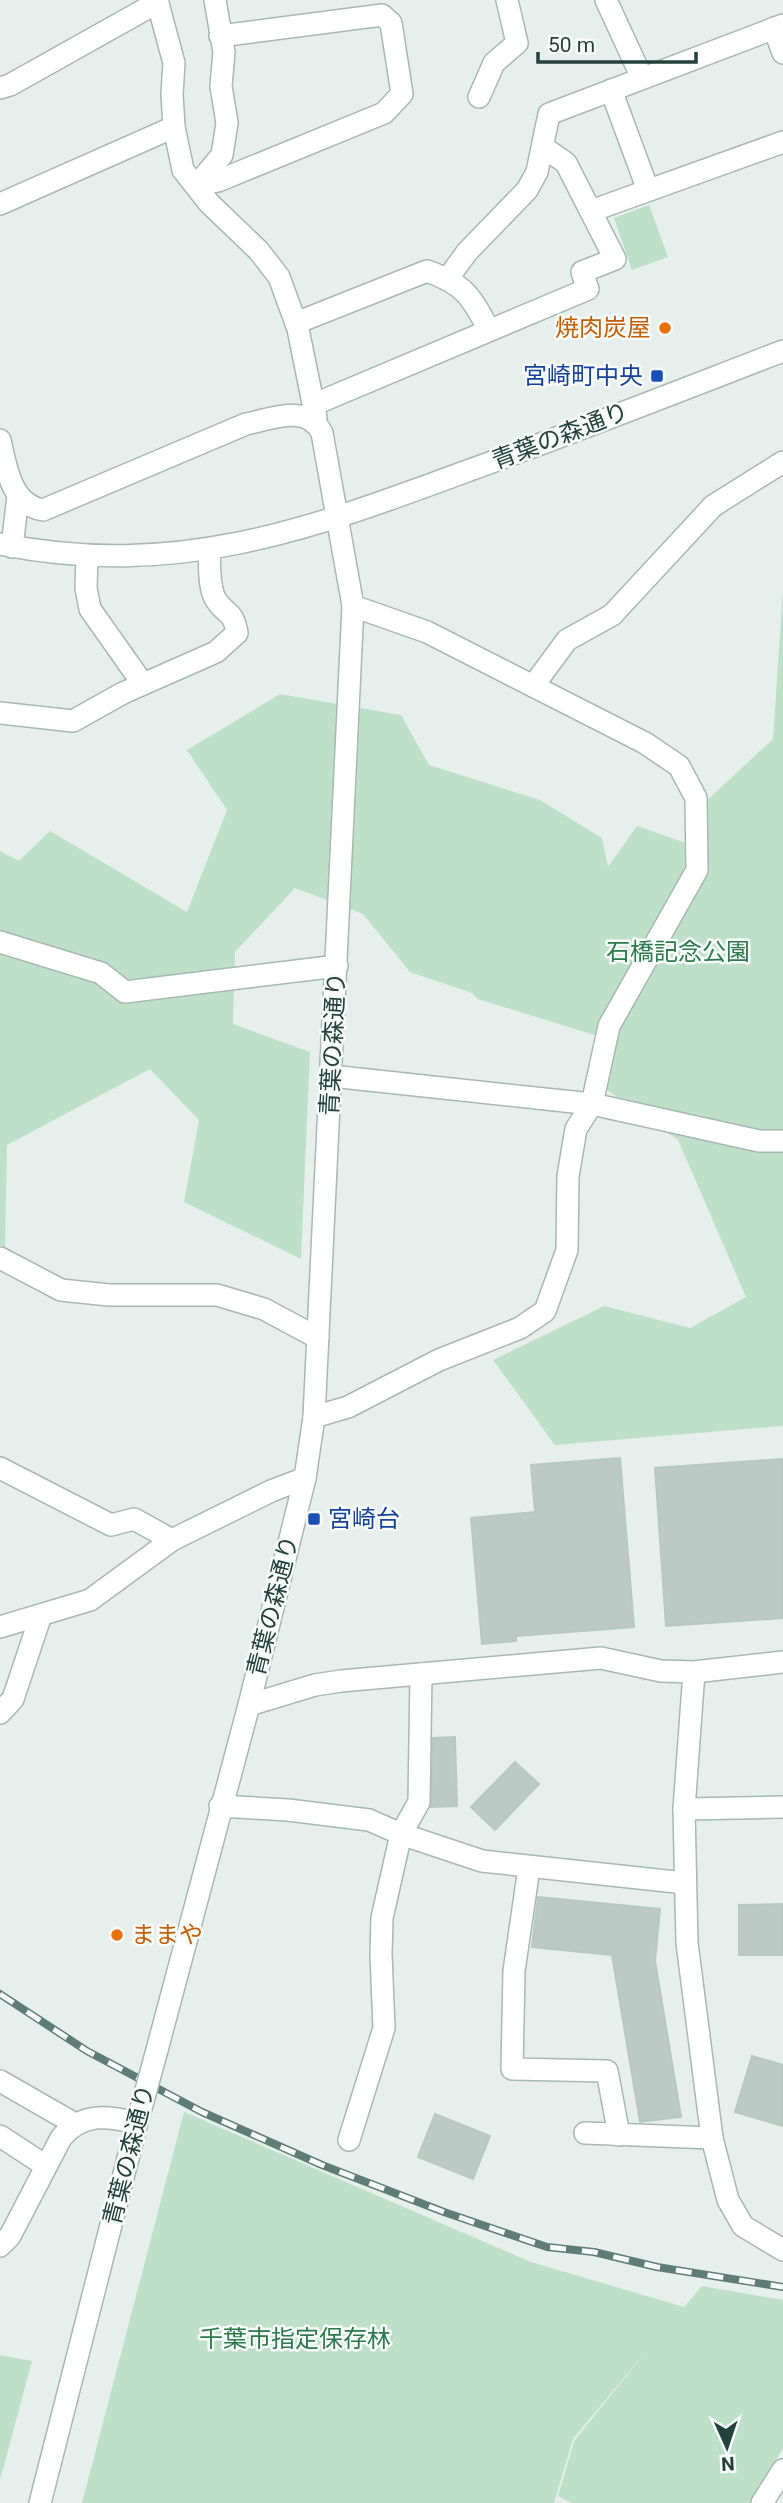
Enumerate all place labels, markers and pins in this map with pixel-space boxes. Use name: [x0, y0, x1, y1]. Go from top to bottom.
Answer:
place label: 焼肉炭屋: [555, 314, 651, 342]
marker: 焼肉炭屋: [657, 320, 673, 336]
place label: 宮崎町中央: [523, 362, 643, 390]
marker: 宮崎町中央: [649, 368, 665, 384]
place label: 宮崎台: [328, 1505, 400, 1533]
marker: 宮崎台: [306, 1511, 322, 1527]
place label: ままや: [131, 1921, 203, 1949]
marker: ままや: [109, 1927, 125, 1943]

